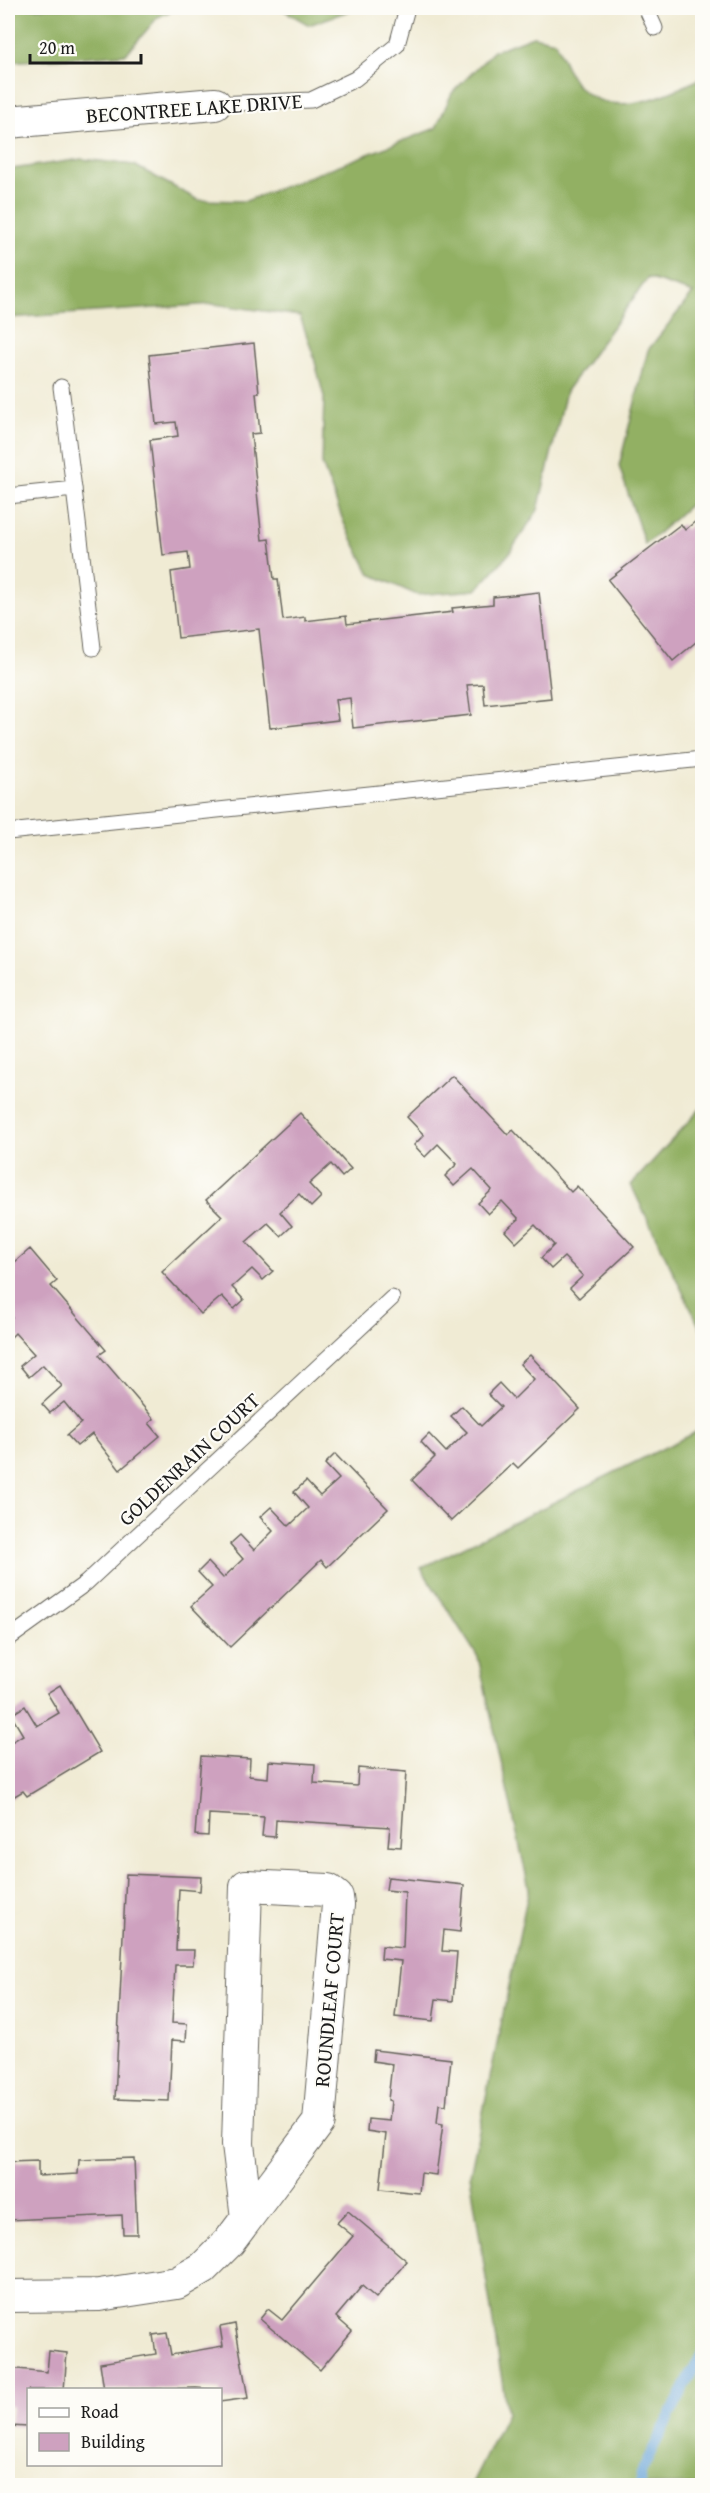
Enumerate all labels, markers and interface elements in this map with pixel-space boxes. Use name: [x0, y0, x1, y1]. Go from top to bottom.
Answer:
scale bar: [30, 27, 141, 65]
text: 20 m: [39, 34, 75, 61]
street label: BECONTREE LAKE DRIVE: [85, 85, 303, 131]
street label: GOLDENRAIN COURT: [111, 1385, 267, 1533]
street label: ROUNDLEAF COURT: [306, 1911, 352, 2089]
legend: [27, 2388, 222, 2466]
text: Road: [81, 2398, 119, 2425]
text: Building: [81, 2428, 145, 2455]

